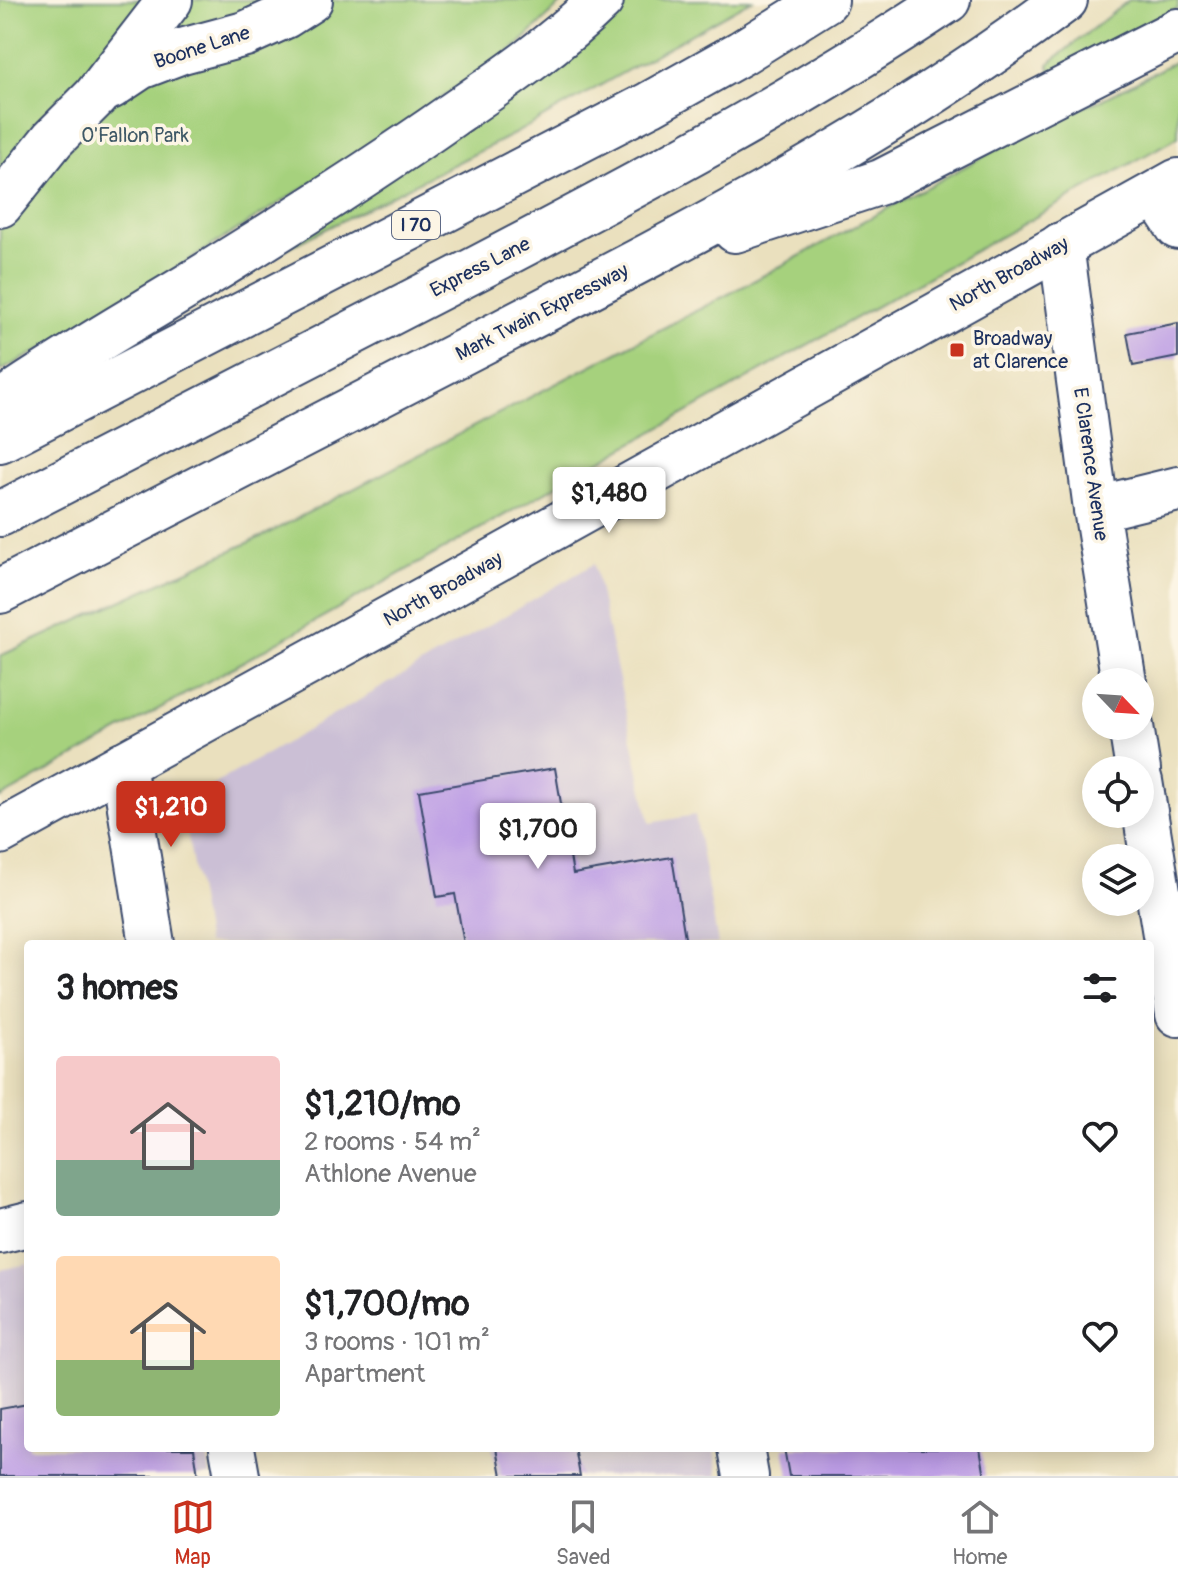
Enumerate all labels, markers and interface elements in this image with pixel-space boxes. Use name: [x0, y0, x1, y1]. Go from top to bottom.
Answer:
street label: Boone Lane: [151, 20, 253, 74]
park label: O'Fallon Park: [81, 123, 189, 148]
road number: I 70: [392, 211, 440, 239]
street label: Express Lane: [426, 231, 534, 303]
street label: North Broadway: [945, 231, 1073, 317]
street label: Mark Twain Expressway: [451, 257, 633, 366]
place label: Broadway at Clarence: [973, 326, 1068, 374]
marker: Broadway at Clarence: [948, 341, 966, 359]
street label: E Clarence Avenue: [1068, 386, 1114, 542]
pin: $1,480: [544, 467, 674, 535]
text: $1,480: [571, 477, 647, 509]
street label: North Broadway: [379, 546, 507, 632]
north arrow: [1082, 668, 1154, 740]
map controls: [1082, 668, 1154, 916]
button: locate: [1082, 756, 1154, 828]
pin: $1,210: [106, 781, 236, 849]
text: $1,210: [134, 791, 208, 823]
pin: $1,700: [473, 803, 603, 871]
text: $1,700: [498, 813, 578, 845]
button: layers: [1082, 844, 1154, 916]
icon: filters: [1078, 966, 1122, 1010]
text: 3 homes: [56, 967, 178, 1010]
text: $1,210/mo: [304, 1083, 461, 1126]
icon: home: [120, 1088, 216, 1184]
icon: heart: [1078, 1114, 1122, 1158]
text: 2 rooms · 54 m²: [304, 1126, 481, 1158]
text: Athlone Avenue: [304, 1158, 477, 1190]
text: $1,700/mo: [304, 1283, 469, 1326]
icon: home: [120, 1288, 216, 1384]
icon: heart: [1078, 1314, 1122, 1358]
text: 3 rooms · 101 m²: [304, 1326, 490, 1358]
text: Apartment: [304, 1358, 425, 1390]
tab: Map: [171, 1495, 215, 1571]
tab: Saved: [556, 1495, 611, 1571]
tab: Home: [952, 1495, 1007, 1571]

